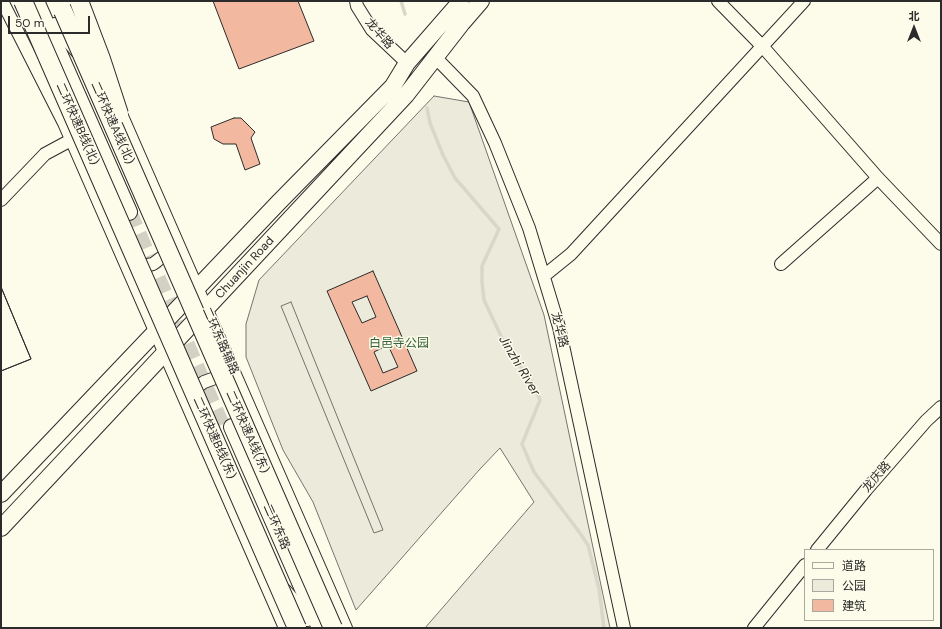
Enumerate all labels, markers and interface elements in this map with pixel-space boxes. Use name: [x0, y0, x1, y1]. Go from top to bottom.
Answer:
scale bar: [10, 8, 92, 34]
north arrow: [894, 8, 934, 48]
text: 北: [909, 9, 920, 23]
text: 50 m: [15, 15, 44, 31]
street label: 龙华路: [362, 16, 396, 52]
street label: 二环快速A线(北): [87, 79, 137, 167]
street label: 二环快速B线(北): [52, 81, 102, 167]
street label: Chuanjin Road: [213, 234, 277, 302]
street label: 二环东路辅路: [199, 305, 241, 377]
street label: 龙华路: [548, 311, 570, 349]
water label: Jinzhi River: [495, 333, 543, 399]
park label: 白邑寺公园: [369, 337, 429, 351]
street label: 二环快速A线(东): [222, 388, 272, 476]
street label: 二环快速B线(东): [189, 395, 239, 481]
street label: 龙庆路: [860, 459, 894, 495]
street label: 二环东路: [260, 502, 292, 552]
legend: [804, 549, 934, 621]
text: 道路: [842, 558, 866, 574]
text: 公园: [842, 578, 866, 594]
text: 建筑: [842, 598, 866, 614]

